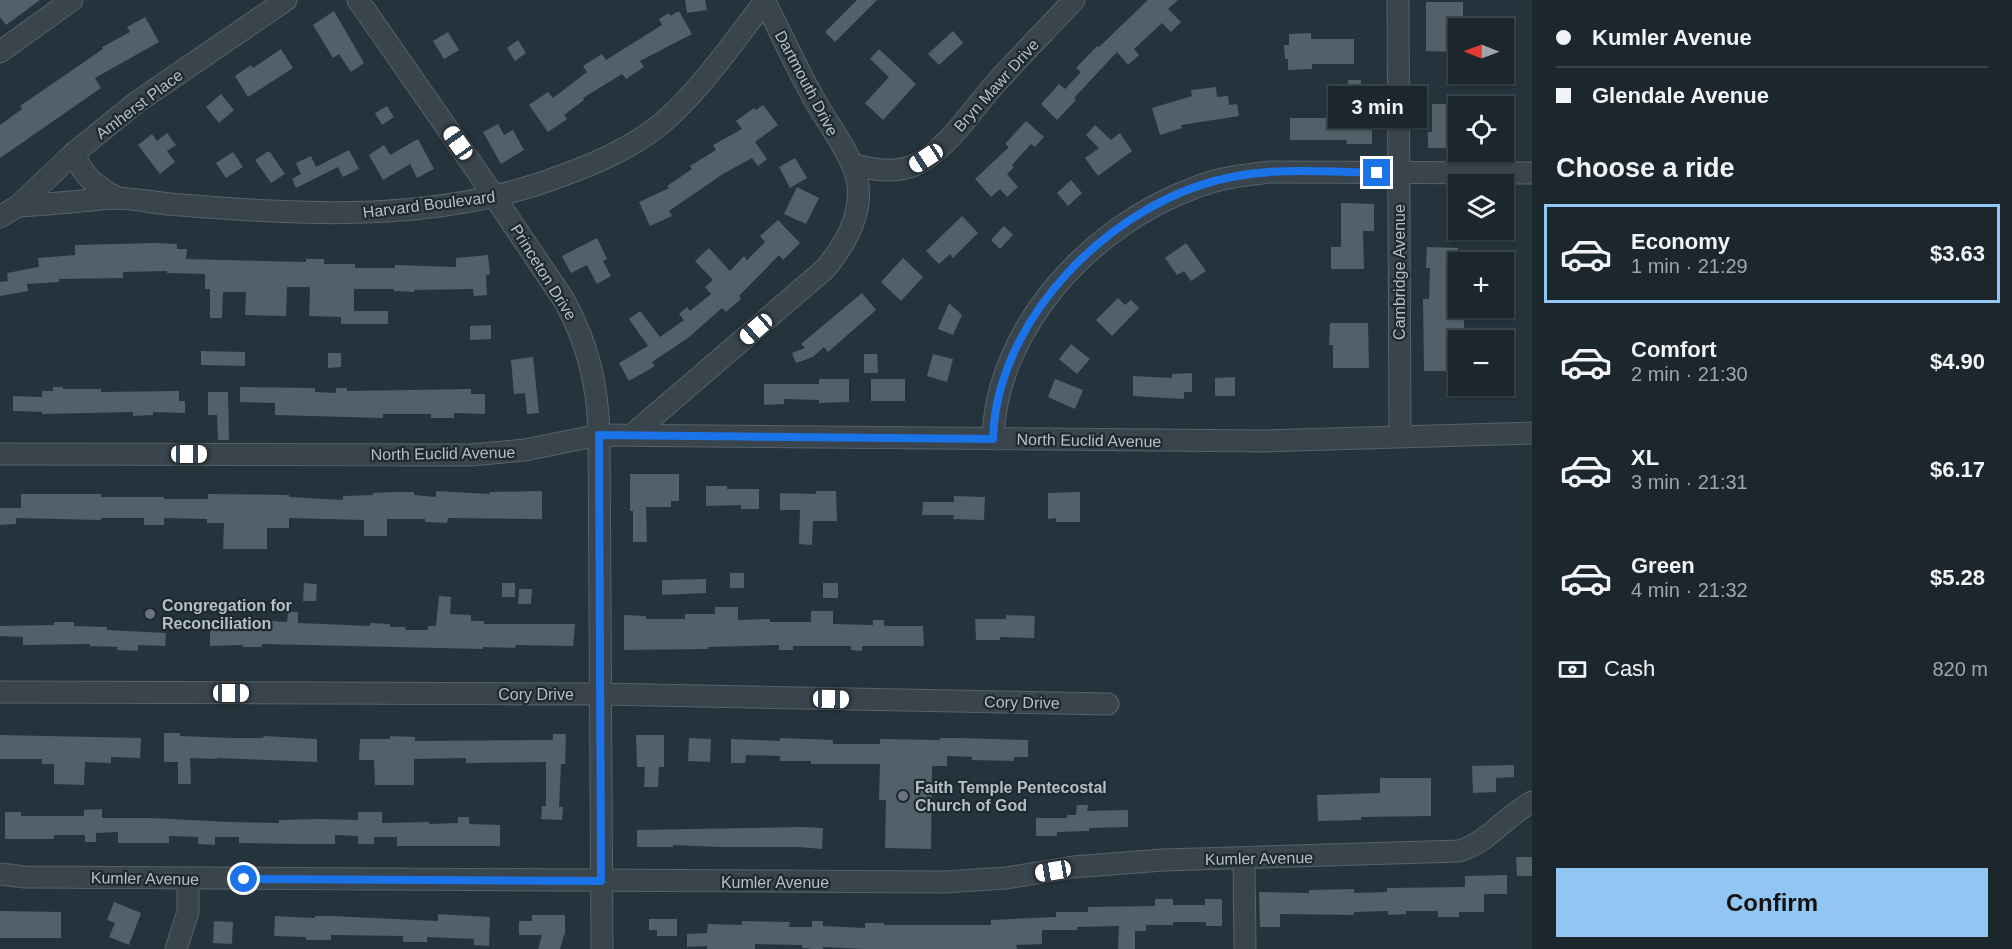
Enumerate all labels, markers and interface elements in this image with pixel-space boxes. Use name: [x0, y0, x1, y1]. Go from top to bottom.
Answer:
north arrow: [1448, 18, 1514, 84]
map controls: [1448, 18, 1514, 396]
text: Kumler Avenue: [1592, 25, 1752, 50]
street label: Dartmouth Drive: [772, 28, 841, 139]
street label: Bryn Mawr Drive: [950, 36, 1042, 135]
street label: Amherst Place: [93, 66, 186, 142]
text: Glendale Avenue: [1592, 83, 1769, 108]
callout: 3 min: [1328, 86, 1426, 128]
text: 3 min: [1351, 96, 1404, 118]
button: locate: [1448, 96, 1514, 162]
car: [440, 123, 476, 163]
car: [906, 141, 946, 175]
text: Choose a ride: [1556, 153, 1735, 183]
route end: [1363, 159, 1390, 186]
button: layers: [1448, 174, 1514, 240]
street label: Harvard Boulevard: [362, 188, 496, 221]
street label: Cambridge Avenue: [1391, 204, 1408, 340]
street label: Princeton Drive: [507, 221, 580, 323]
icon: car: [1559, 227, 1613, 281]
text: Economy: [1631, 229, 1730, 254]
text: $3.63: [1930, 241, 1985, 266]
button: +: [1448, 252, 1514, 318]
text: 1 min · 21:29: [1631, 255, 1748, 277]
car: [737, 310, 775, 348]
button: −: [1448, 330, 1514, 396]
icon: car: [1559, 335, 1613, 389]
text: Comfort: [1631, 337, 1717, 362]
text: $4.90: [1930, 349, 1985, 374]
text: 2 min · 21:30: [1631, 363, 1748, 385]
street label: North Euclid Avenue: [1017, 431, 1162, 450]
icon: car: [1559, 443, 1613, 497]
street label: North Euclid Avenue: [371, 444, 516, 463]
car: [171, 445, 207, 463]
text: XL: [1631, 445, 1659, 470]
text: $6.17: [1930, 457, 1985, 482]
text: 3 min · 21:31: [1631, 471, 1748, 493]
icon: car: [1559, 551, 1613, 605]
text: Green: [1631, 553, 1695, 578]
text: $5.28: [1930, 565, 1985, 590]
text: 4 min · 21:32: [1631, 579, 1748, 601]
place label: Congregation for Reconciliation: [162, 597, 292, 632]
marker: Congregation for Reconciliation: [143, 607, 157, 621]
icon: cash: [1556, 653, 1589, 686]
text: Cash: [1604, 656, 1655, 681]
text: 820 m: [1932, 658, 1988, 680]
car: [213, 684, 249, 702]
street label: Cory Drive: [498, 686, 574, 703]
car: [813, 690, 849, 708]
street label: Cory Drive: [984, 693, 1060, 712]
place label: Faith Temple Pentecostal Church of God: [915, 779, 1107, 814]
marker: Faith Temple Pentecostal Church of God: [896, 789, 910, 803]
street label: Kumler Avenue: [1205, 849, 1313, 868]
car: [1034, 859, 1072, 883]
route start: [230, 865, 257, 892]
button: Confirm: [1556, 868, 1988, 937]
street label: Kumler Avenue: [91, 869, 199, 888]
street label: Kumler Avenue: [721, 874, 829, 891]

